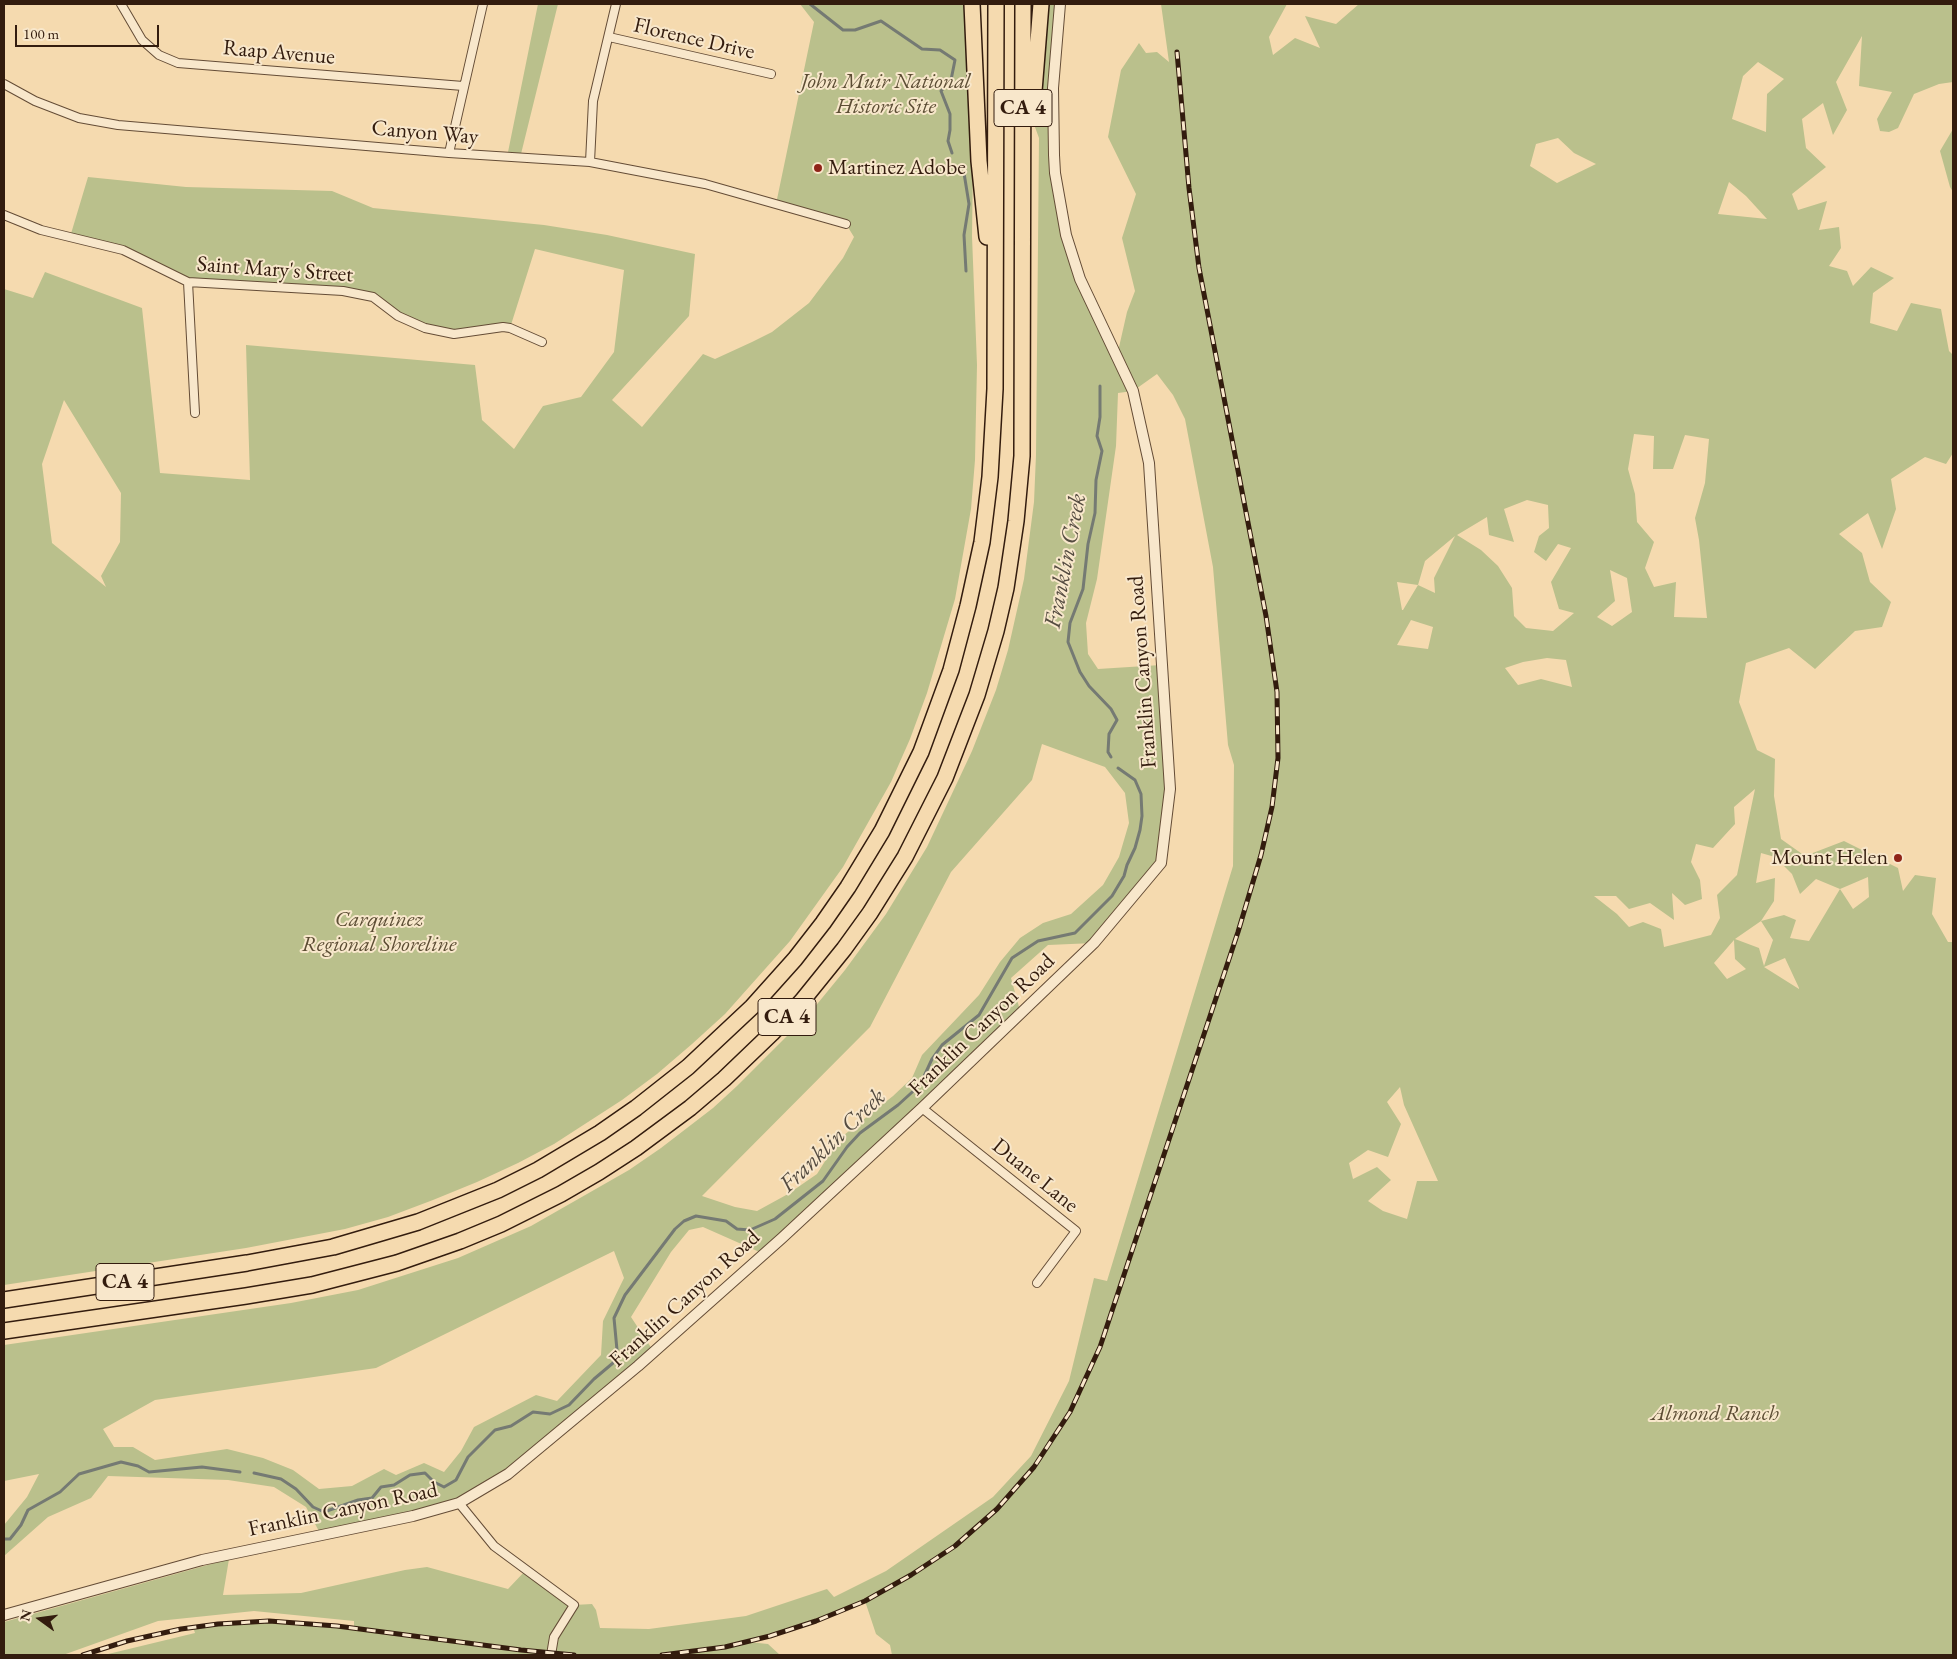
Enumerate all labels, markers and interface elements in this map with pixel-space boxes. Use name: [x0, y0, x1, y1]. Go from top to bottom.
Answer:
street label: Florence Drive: [631, 12, 757, 66]
scale bar: [18, 15, 161, 47]
text: 100 m: [23, 24, 59, 43]
street label: Raap Avenue: [222, 35, 336, 71]
park label: John Muir National Historic Site: [801, 69, 971, 120]
road number: CA 4: [994, 90, 1052, 126]
street label: Canyon Way: [370, 115, 480, 151]
place label: Martinez Adobe: [828, 155, 966, 181]
marker: Martinez Adobe: [812, 162, 824, 174]
street label: Saint Mary's Street: [196, 251, 354, 289]
water label: Franklin Creek: [1039, 491, 1093, 631]
street label: Franklin Canyon Road: [1123, 575, 1163, 769]
place label: Mount Helen: [1771, 845, 1888, 871]
marker: Mount Helen: [1892, 852, 1904, 864]
park label: Carquinez Regional Shoreline: [302, 907, 456, 958]
street label: Franklin Canyon Road: [903, 948, 1061, 1102]
road number: CA 4: [758, 999, 816, 1036]
water label: Franklin Creek: [774, 1083, 892, 1199]
street label: Duane Lane: [987, 1133, 1083, 1219]
street label: Franklin Canyon Road: [604, 1225, 766, 1373]
road number: CA 4: [96, 1264, 154, 1300]
park label: Almond Ranch: [1651, 1401, 1779, 1427]
street label: Franklin Canyon Road: [246, 1477, 440, 1543]
north arrow: [15, 1594, 65, 1644]
text: N: [15, 1608, 36, 1623]

